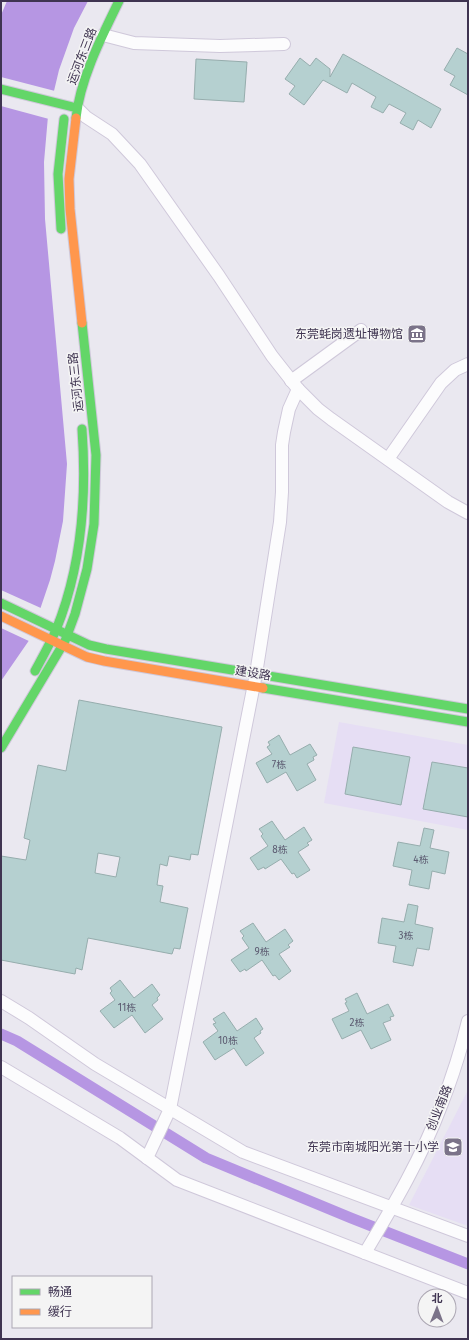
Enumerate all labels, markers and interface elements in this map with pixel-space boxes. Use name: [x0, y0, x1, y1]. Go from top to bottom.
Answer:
street label: 运河东三路: [65, 25, 99, 87]
museum icon: 东莞蚝岗遗址博物馆: [406, 323, 428, 345]
place label: 东莞蚝岗遗址博物馆: [295, 327, 403, 341]
street label: 运河东三路: [66, 351, 86, 413]
street label: 建设路: [234, 663, 272, 683]
house number: 7栋: [272, 759, 286, 771]
house number: 8栋: [272, 844, 288, 856]
house number: 4栋: [413, 854, 429, 866]
house number: 3栋: [399, 930, 414, 942]
house number: 9栋: [254, 946, 270, 958]
house number: 11栋: [118, 1002, 136, 1014]
house number: 2栋: [350, 1017, 364, 1029]
house number: 10栋: [218, 1035, 238, 1047]
street label: 创业南路: [424, 1083, 454, 1133]
school or university icon: 东莞市南城阳光第十小学: [442, 1136, 464, 1158]
place label: 东莞市南城阳光第十小学: [307, 1140, 439, 1154]
legend: [12, 1276, 152, 1328]
text: 畅通: [48, 1285, 72, 1299]
north arrow: [417, 1288, 457, 1328]
text: 北: [432, 1292, 443, 1305]
text: 缓行: [48, 1305, 72, 1319]

